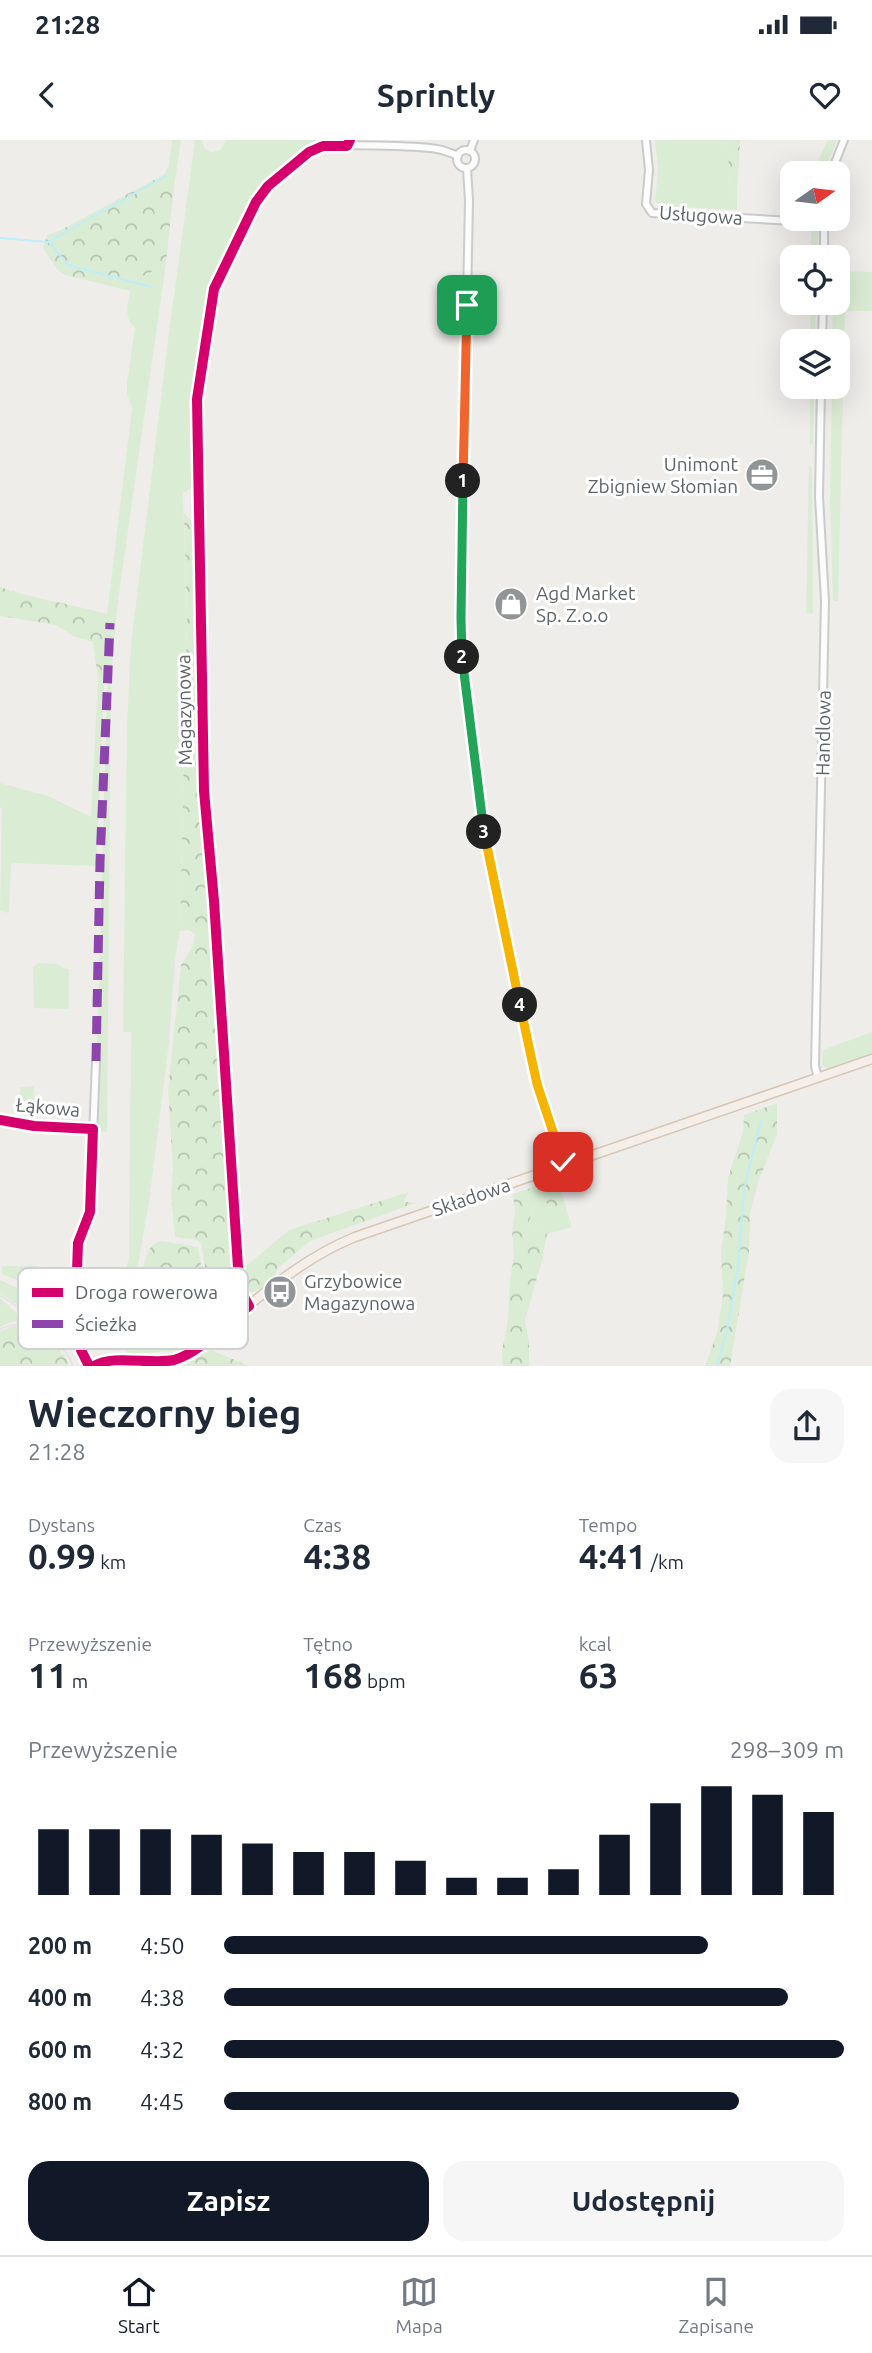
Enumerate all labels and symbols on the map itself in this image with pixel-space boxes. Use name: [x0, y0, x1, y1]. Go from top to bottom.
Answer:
north arrow: [780, 161, 850, 231]
street label: Usługowa: [658, 201, 744, 229]
pin: [437, 275, 497, 335]
place label: Unimont Zbigniew Słomian: [588, 453, 739, 497]
office icon: Unimont Zbigniew Słomian: [743, 456, 781, 494]
pin: 1: [446, 464, 480, 498]
place label: Agd Market Sp. Z.o.o: [536, 582, 636, 626]
shop icon: Agd Market Sp. Z.o.o: [492, 585, 530, 623]
pin: 2: [444, 640, 480, 674]
street label: Magazynowa: [172, 654, 196, 766]
street label: Handlowa: [811, 690, 835, 776]
pin: 3: [466, 814, 502, 850]
pin: 4: [503, 988, 538, 1022]
street label: Łąkowa: [15, 1093, 81, 1121]
pin: [533, 1132, 593, 1192]
street label: Składowa: [429, 1173, 513, 1221]
legend: [18, 1268, 248, 1349]
place label: Grzybowice Magazynowa: [304, 1270, 415, 1314]
bus stop icon: Grzybowice Magazynowa: [261, 1273, 299, 1311]
text: Droga rowerowa: [75, 1281, 218, 1303]
text: Ścieżka: [75, 1313, 137, 1335]

